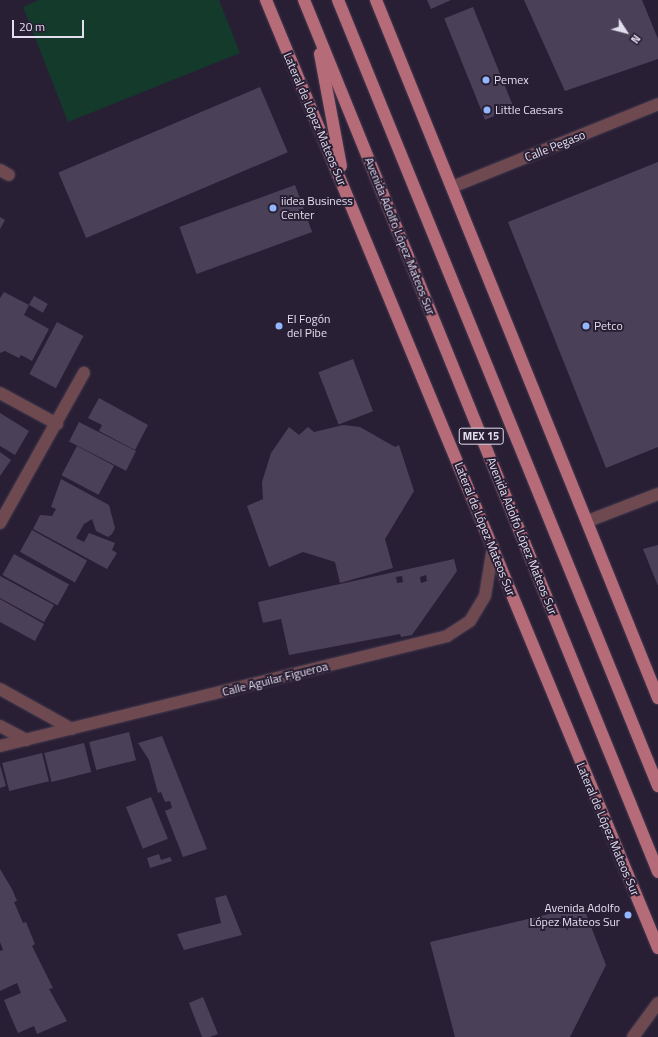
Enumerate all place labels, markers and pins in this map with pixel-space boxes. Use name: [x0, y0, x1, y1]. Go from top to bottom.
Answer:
place label: Pemex: [494, 73, 529, 87]
marker: Pemex: [481, 75, 491, 85]
place label: Little Caesars: [495, 103, 563, 117]
marker: Little Caesars: [482, 105, 492, 115]
place label: iidea Business Center: [281, 194, 353, 222]
marker: iidea Business Center: [268, 203, 278, 213]
place label: El Fogón del Pibe: [287, 312, 330, 340]
place label: Petco: [594, 319, 623, 333]
marker: El Fogón del Pibe: [274, 321, 284, 331]
marker: Petco: [581, 321, 591, 331]
place label: Avenida Adolfo López Mateos Sur: [530, 901, 620, 929]
marker: Avenida Adolfo López Mateos Sur: [623, 910, 633, 920]

